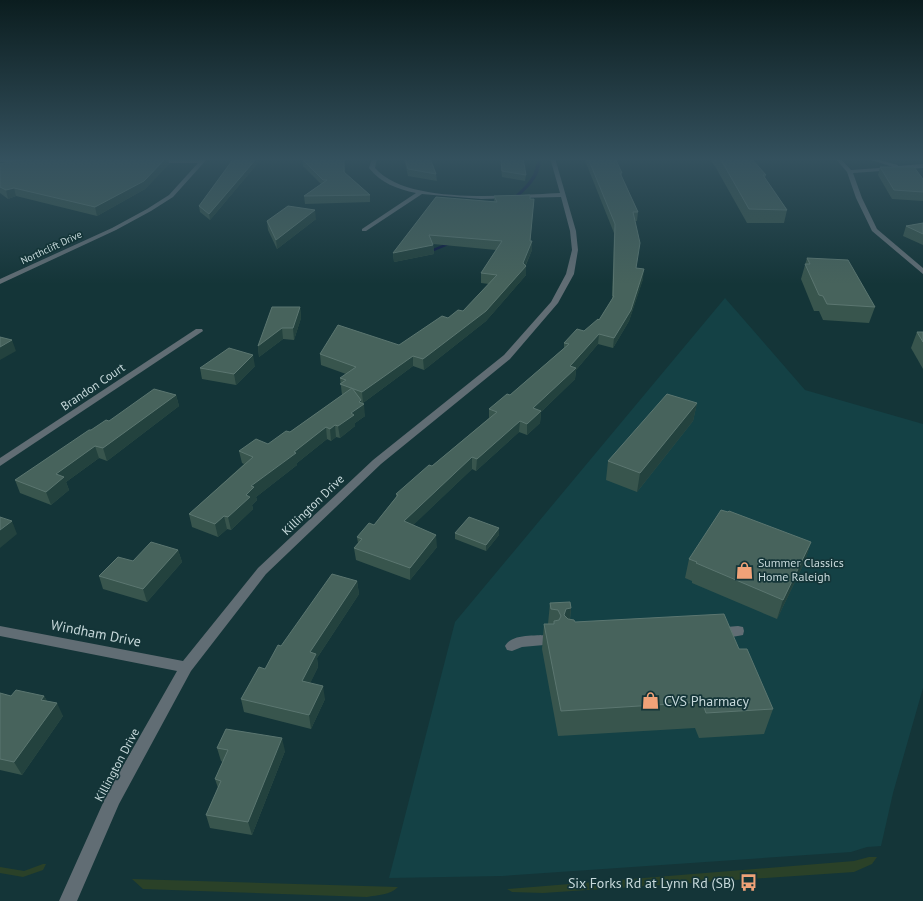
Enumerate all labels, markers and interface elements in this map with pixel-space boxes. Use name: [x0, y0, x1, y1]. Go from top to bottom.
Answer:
street label: Northclift Drive: [18, 228, 84, 267]
street label: Brandon Court: [58, 360, 128, 414]
street label: Killington Drive: [278, 471, 347, 538]
place label: Summer Classics Home Raleigh: [758, 555, 844, 584]
shop icon: Summer Classics Home Raleigh: [735, 560, 755, 580]
street label: Windham Drive: [49, 615, 143, 651]
shop icon: CVS Pharmacy: [641, 691, 661, 711]
place label: CVS Pharmacy: [664, 692, 749, 710]
street label: Killington Drive: [91, 726, 142, 804]
bus stop icon: Six Forks Rd at Lynn Rd (SB): [738, 873, 758, 893]
place label: Six Forks Rd at Lynn Rd (SB): [568, 874, 735, 892]

